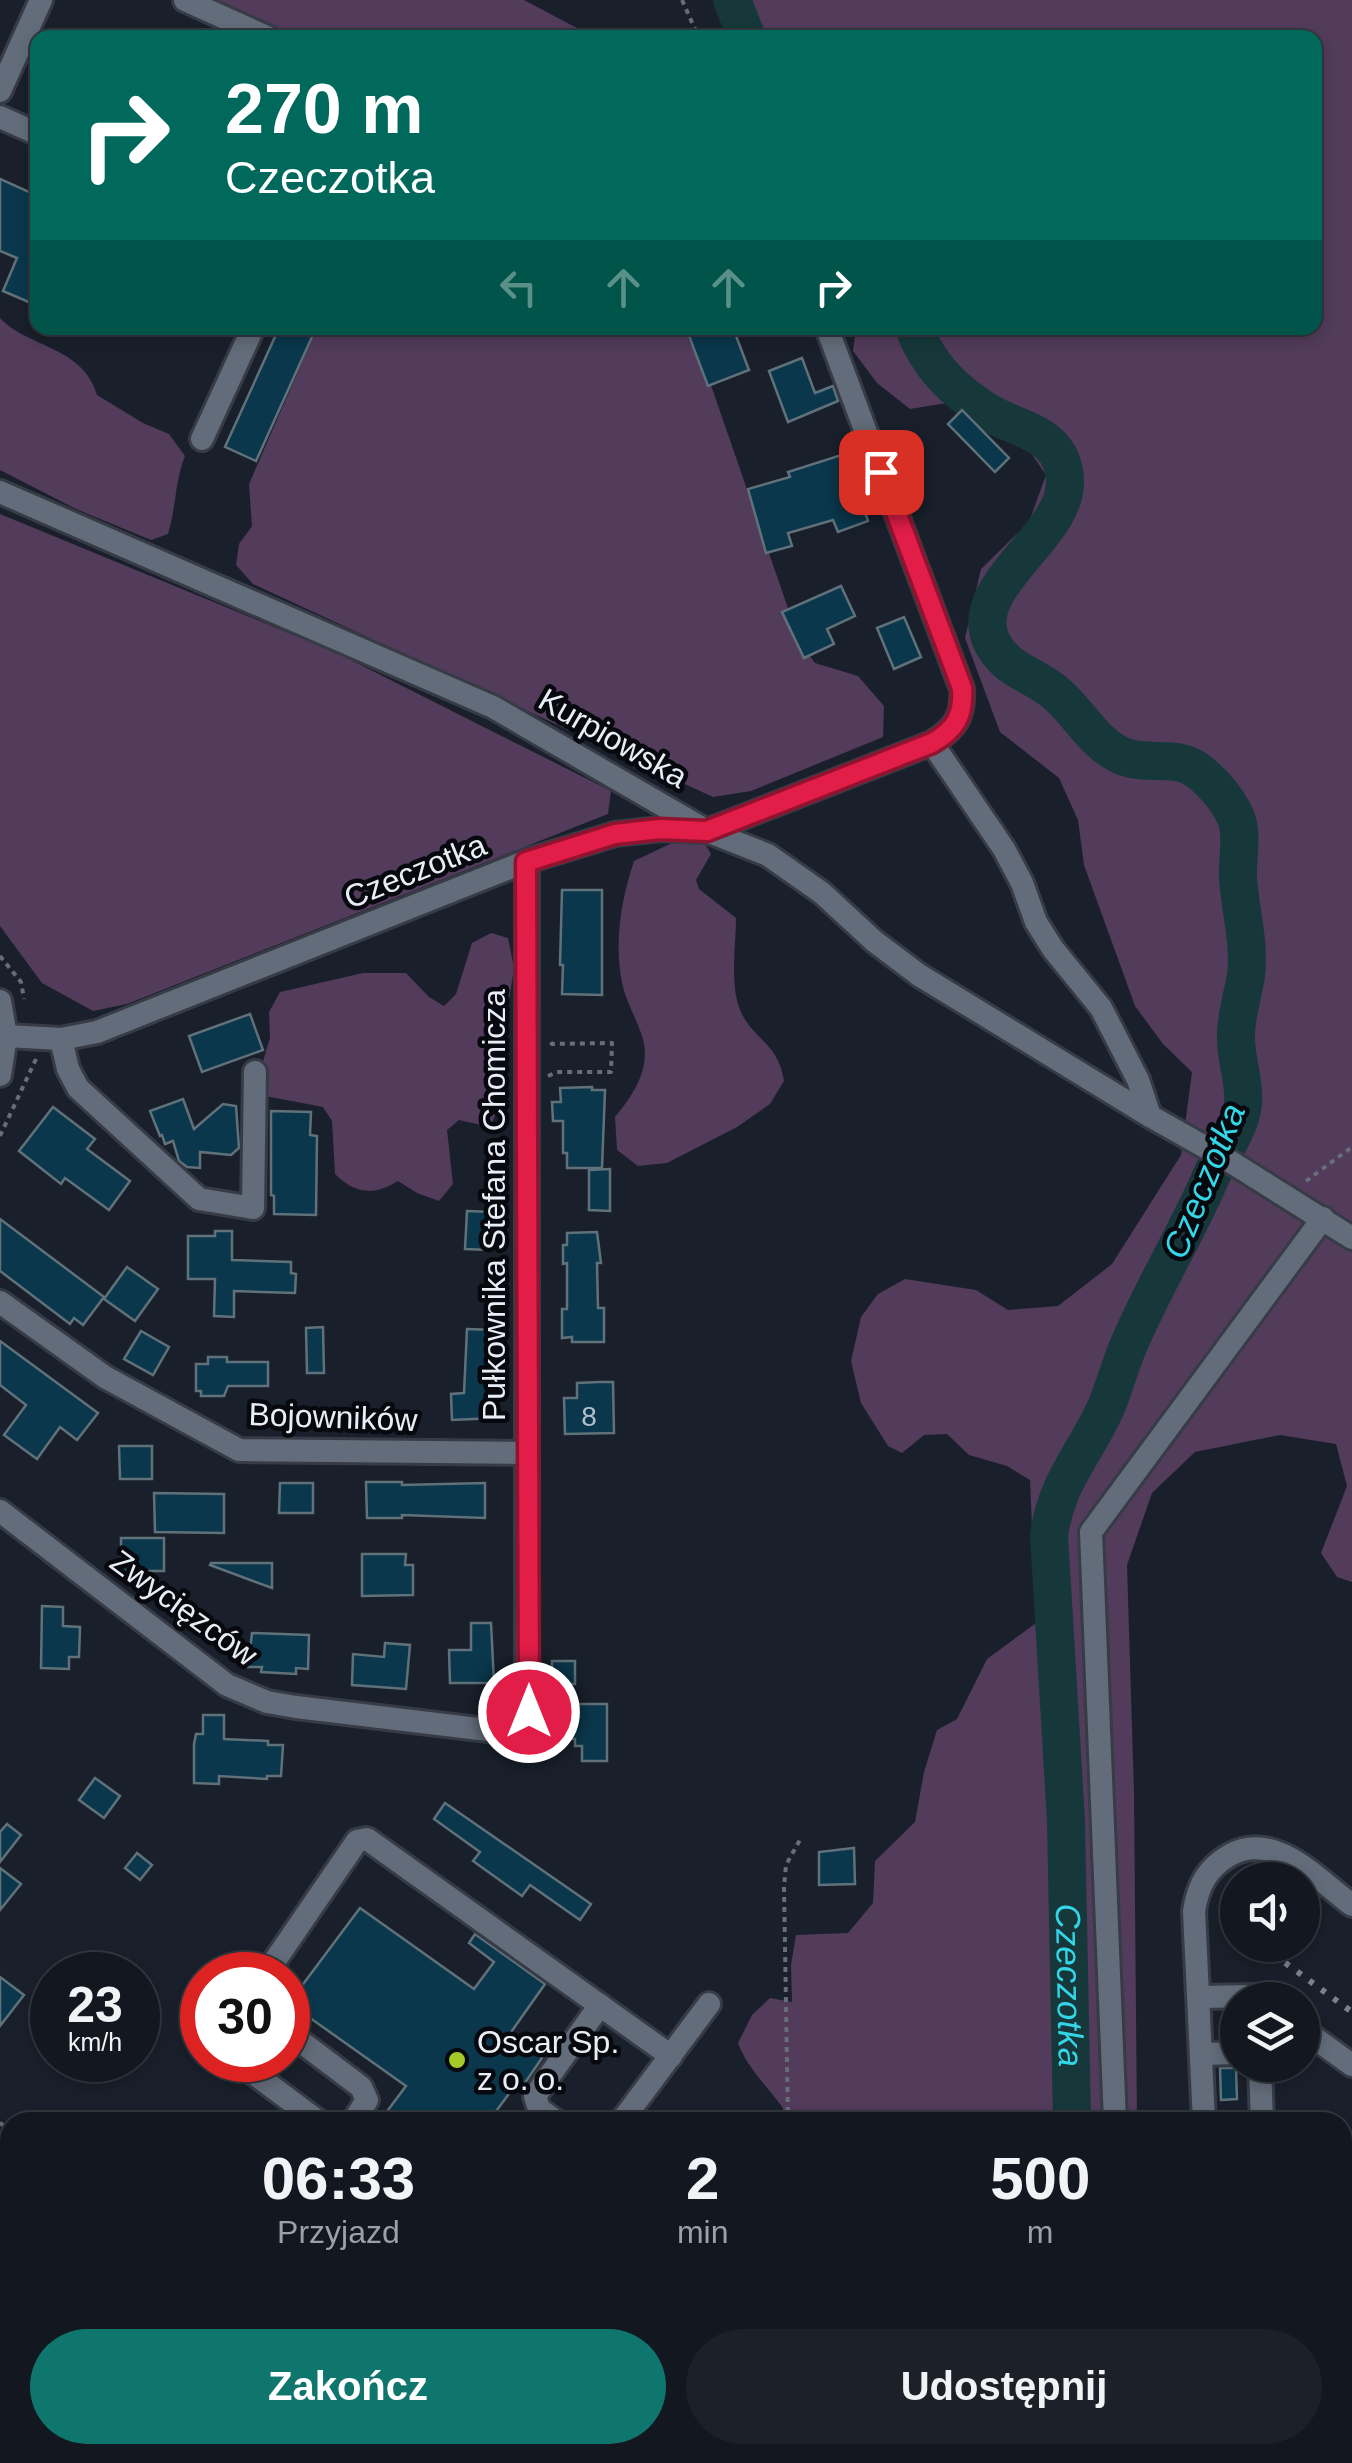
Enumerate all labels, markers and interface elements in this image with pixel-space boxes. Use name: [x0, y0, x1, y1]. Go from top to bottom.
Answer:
icon: right: [60, 70, 190, 200]
text: 270 m: [225, 70, 423, 148]
text: Czeczotka: [225, 152, 435, 203]
icon: left: [491, 260, 546, 315]
icon: ahead: [596, 260, 651, 315]
icon: ahead: [701, 260, 756, 315]
icon: right: [806, 260, 861, 315]
pin: [839, 430, 924, 515]
icon: arrive: [854, 445, 909, 500]
street label: Kurpiowska: [532, 681, 694, 795]
street label: Czeczotka: [339, 826, 491, 916]
street label: Pułkownika Stefana Chomicza: [476, 989, 512, 1421]
water label: Czeczotka: [1155, 1098, 1252, 1264]
street label: Bojowników: [248, 1396, 419, 1438]
house number: 8: [581, 1401, 597, 1432]
street label: Zwycięzców: [104, 1543, 265, 1674]
position arrow: [477, 1660, 581, 1764]
map controls: [1220, 1862, 1320, 2082]
button: sound: [1220, 1862, 1320, 1962]
water label: Czeczotka: [1049, 1903, 1091, 2067]
speed limit sign: 30: [180, 1952, 310, 2082]
text: 23: [67, 1977, 123, 2033]
button: layers: [1220, 1982, 1320, 2082]
place label: Oscar Sp. z o. o.: [477, 2024, 619, 2097]
text: km/h: [68, 2028, 122, 2056]
marker: Oscar Sp. z o. o.: [446, 2049, 468, 2071]
text: 06:33: [262, 2145, 415, 2212]
text: 2: [686, 2145, 719, 2212]
text: 500: [990, 2145, 1090, 2212]
text: Przyjazd: [277, 2214, 400, 2250]
text: min: [677, 2214, 728, 2250]
text: m: [1027, 2214, 1054, 2250]
button: Zakończ: [30, 2329, 666, 2444]
button: Udostępnij: [686, 2329, 1322, 2444]

